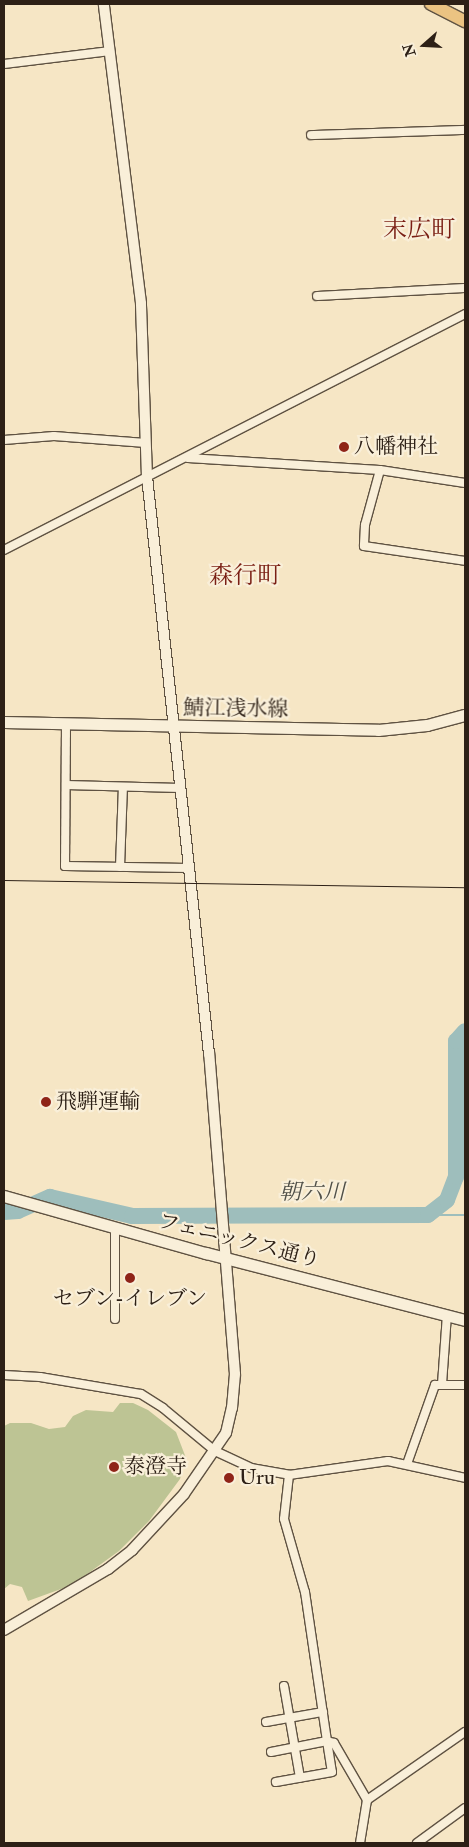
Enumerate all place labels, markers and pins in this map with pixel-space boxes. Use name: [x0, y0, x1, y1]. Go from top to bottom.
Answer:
place label: 八幡神社: [354, 434, 438, 460]
marker: 八幡神社: [338, 441, 350, 453]
place label: 飛騨運輸: [56, 1089, 140, 1115]
marker: 飛騨運輸: [40, 1096, 52, 1108]
marker: セブン-イレブン: [124, 1272, 136, 1284]
place label: セブン-イレブン: [52, 1286, 208, 1312]
place label: 泰澄寺: [124, 1454, 187, 1480]
marker: 泰澄寺: [108, 1461, 120, 1473]
place label: Uru: [239, 1465, 275, 1491]
marker: Uru: [223, 1472, 235, 1484]

